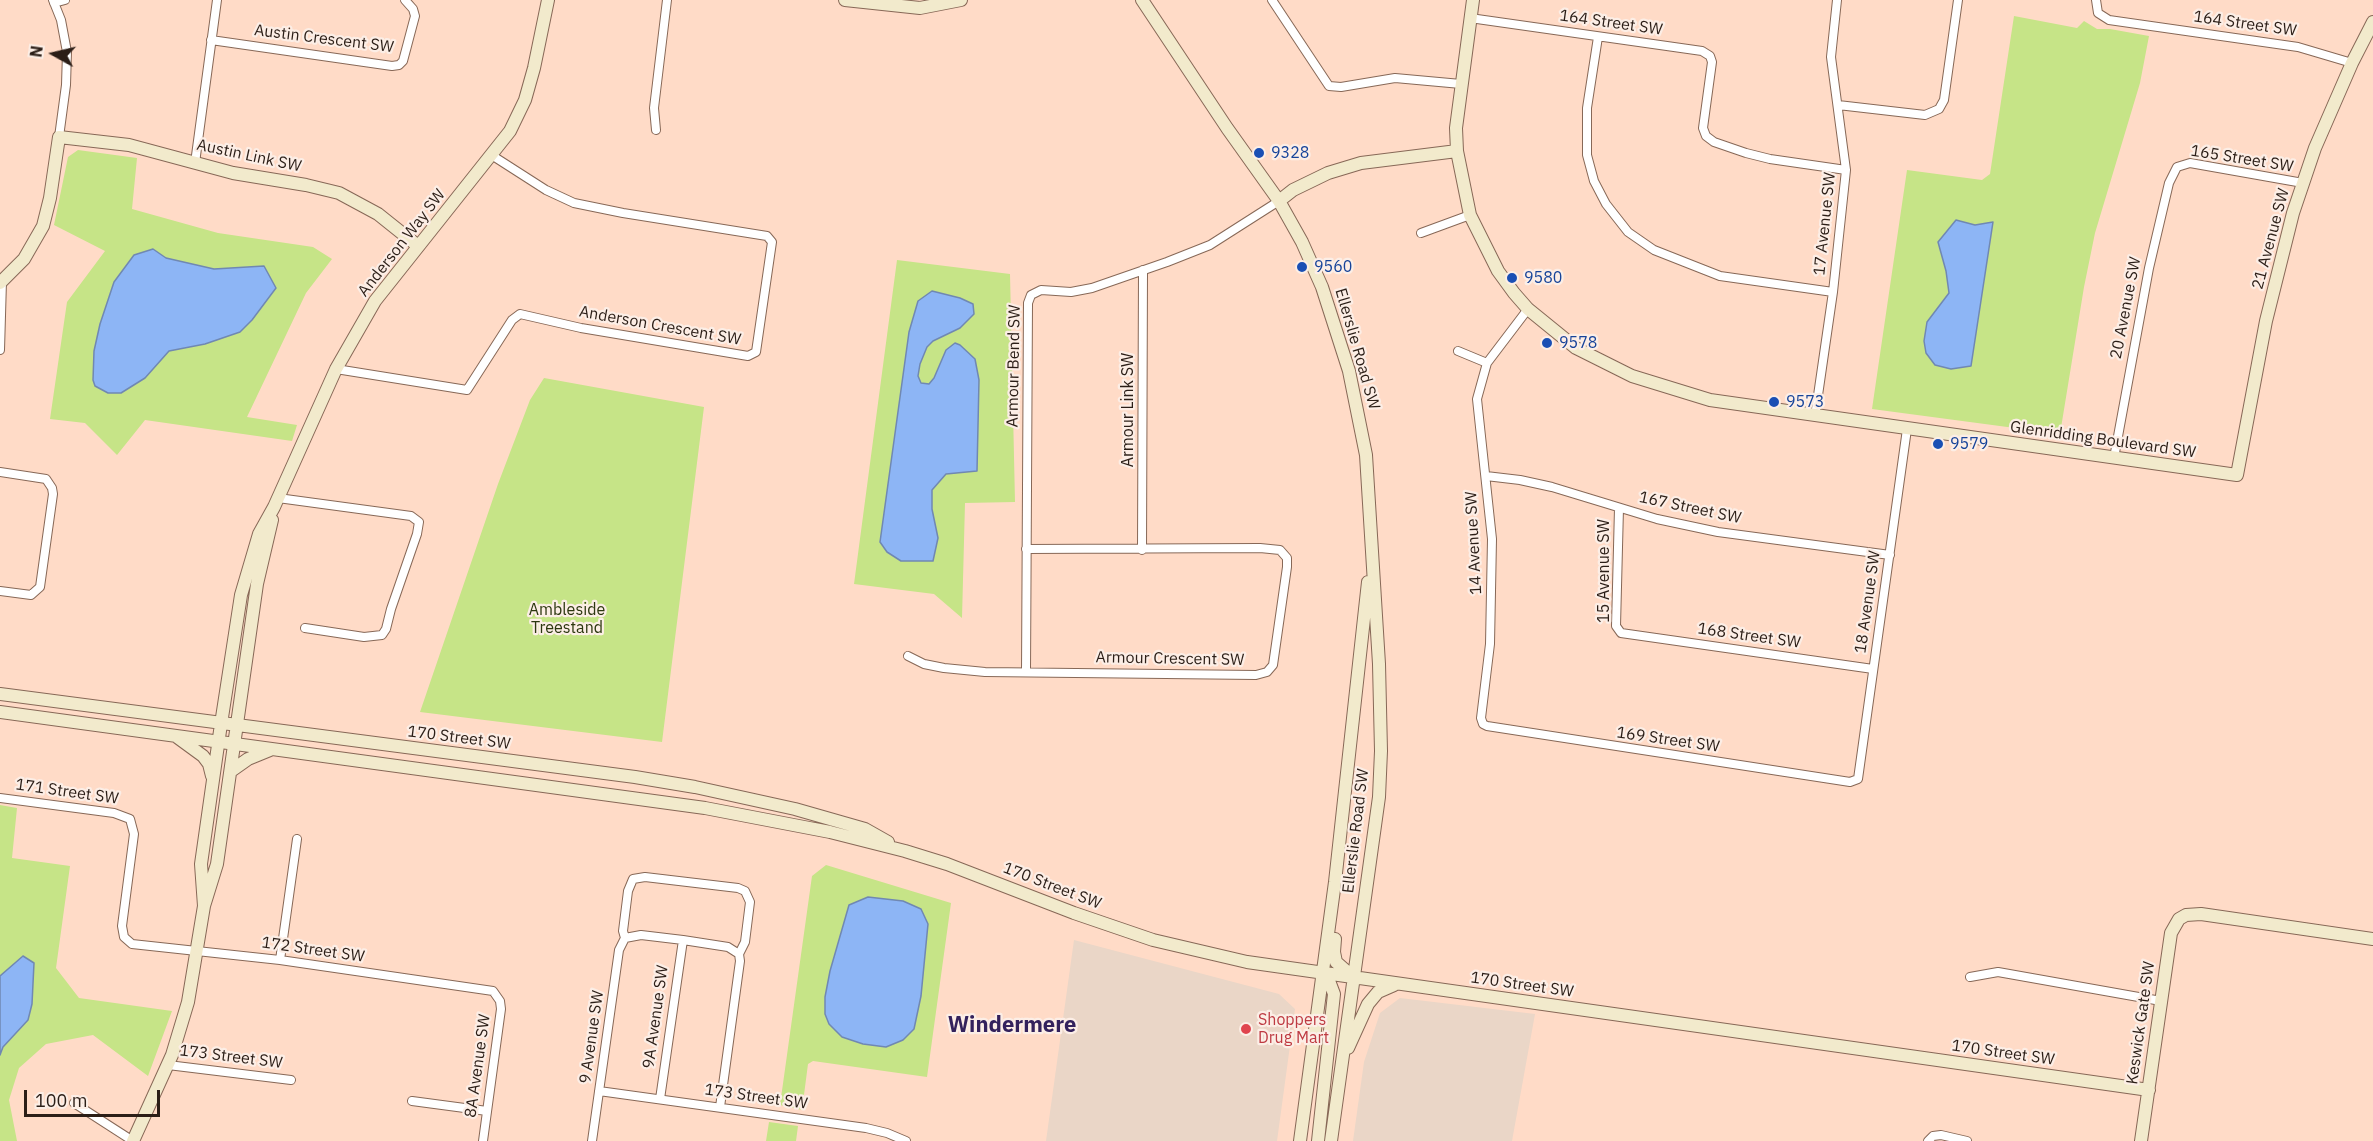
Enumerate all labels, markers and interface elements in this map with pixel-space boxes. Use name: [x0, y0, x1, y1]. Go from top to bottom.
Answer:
street label: 164 Street SW: [1558, 6, 1664, 40]
street label: 164 Street SW: [2192, 7, 2298, 41]
street label: Austin Crescent SW: [253, 21, 395, 57]
north arrow: [24, 24, 84, 84]
text: N: [25, 44, 47, 59]
street label: Austin Link SW: [195, 136, 303, 176]
street label: 165 Street SW: [2189, 141, 2295, 177]
place label: 9328: [1271, 143, 1309, 163]
marker: 9328: [1252, 146, 1266, 160]
street label: 17 Avenue SW: [1810, 171, 1840, 277]
street label: Anderson Way SW: [354, 186, 450, 300]
street label: 21 Avenue SW: [2248, 186, 2294, 292]
street label: 20 Avenue SW: [2107, 255, 2145, 361]
place label: 9560: [1314, 257, 1352, 277]
marker: 9560: [1295, 260, 1309, 274]
place label: 9580: [1524, 268, 1562, 288]
marker: 9580: [1505, 271, 1519, 285]
street label: Ellerslie Road SW: [1330, 286, 1384, 412]
street label: Anderson Crescent SW: [578, 302, 742, 350]
street label: Armour Bend SW: [1003, 304, 1025, 428]
place label: 9578: [1559, 333, 1597, 353]
marker: 9578: [1540, 336, 1554, 350]
street label: Armour Link SW: [1118, 353, 1138, 467]
place label: 9573: [1786, 392, 1824, 412]
marker: 9573: [1767, 395, 1781, 409]
street label: Glenridding Boulevard SW: [2009, 417, 2197, 463]
place label: 9579: [1950, 434, 1988, 454]
marker: 9579: [1931, 437, 1945, 451]
street label: 167 Street SW: [1637, 488, 1743, 528]
street label: 14 Avenue SW: [1462, 491, 1486, 595]
street label: 15 Avenue SW: [1594, 519, 1614, 623]
street label: 18 Avenue SW: [1851, 549, 1885, 655]
park label: Ambleside Treestand: [529, 600, 605, 638]
street label: 168 Street SW: [1696, 619, 1802, 653]
street label: Armour Crescent SW: [1095, 648, 1245, 670]
street label: 170 Street SW: [406, 722, 512, 754]
street label: 169 Street SW: [1615, 723, 1721, 757]
street label: Ellerslie Road SW: [1339, 768, 1373, 894]
street label: 171 Street SW: [14, 775, 120, 809]
street label: 170 Street SW: [1000, 858, 1104, 914]
street label: 172 Street SW: [260, 933, 366, 967]
street label: Keswick Gate SW: [2123, 960, 2159, 1086]
street label: 9A Avenue SW: [639, 964, 673, 1070]
street label: 170 Street SW: [1469, 968, 1575, 1002]
street label: 9 Avenue SW: [576, 989, 608, 1085]
place label: Shoppers Drug Mart: [1258, 1010, 1329, 1048]
street label: 8A Avenue SW: [461, 1013, 495, 1119]
district label: Windermere: [948, 1013, 1076, 1039]
marker: Shoppers Drug Mart: [1239, 1022, 1253, 1036]
street label: 170 Street SW: [1950, 1036, 2056, 1070]
street label: 173 Street SW: [178, 1041, 284, 1073]
scale bar: [27, 1078, 164, 1116]
street label: 173 Street SW: [703, 1080, 809, 1114]
text: 100 m: [35, 1089, 87, 1112]

